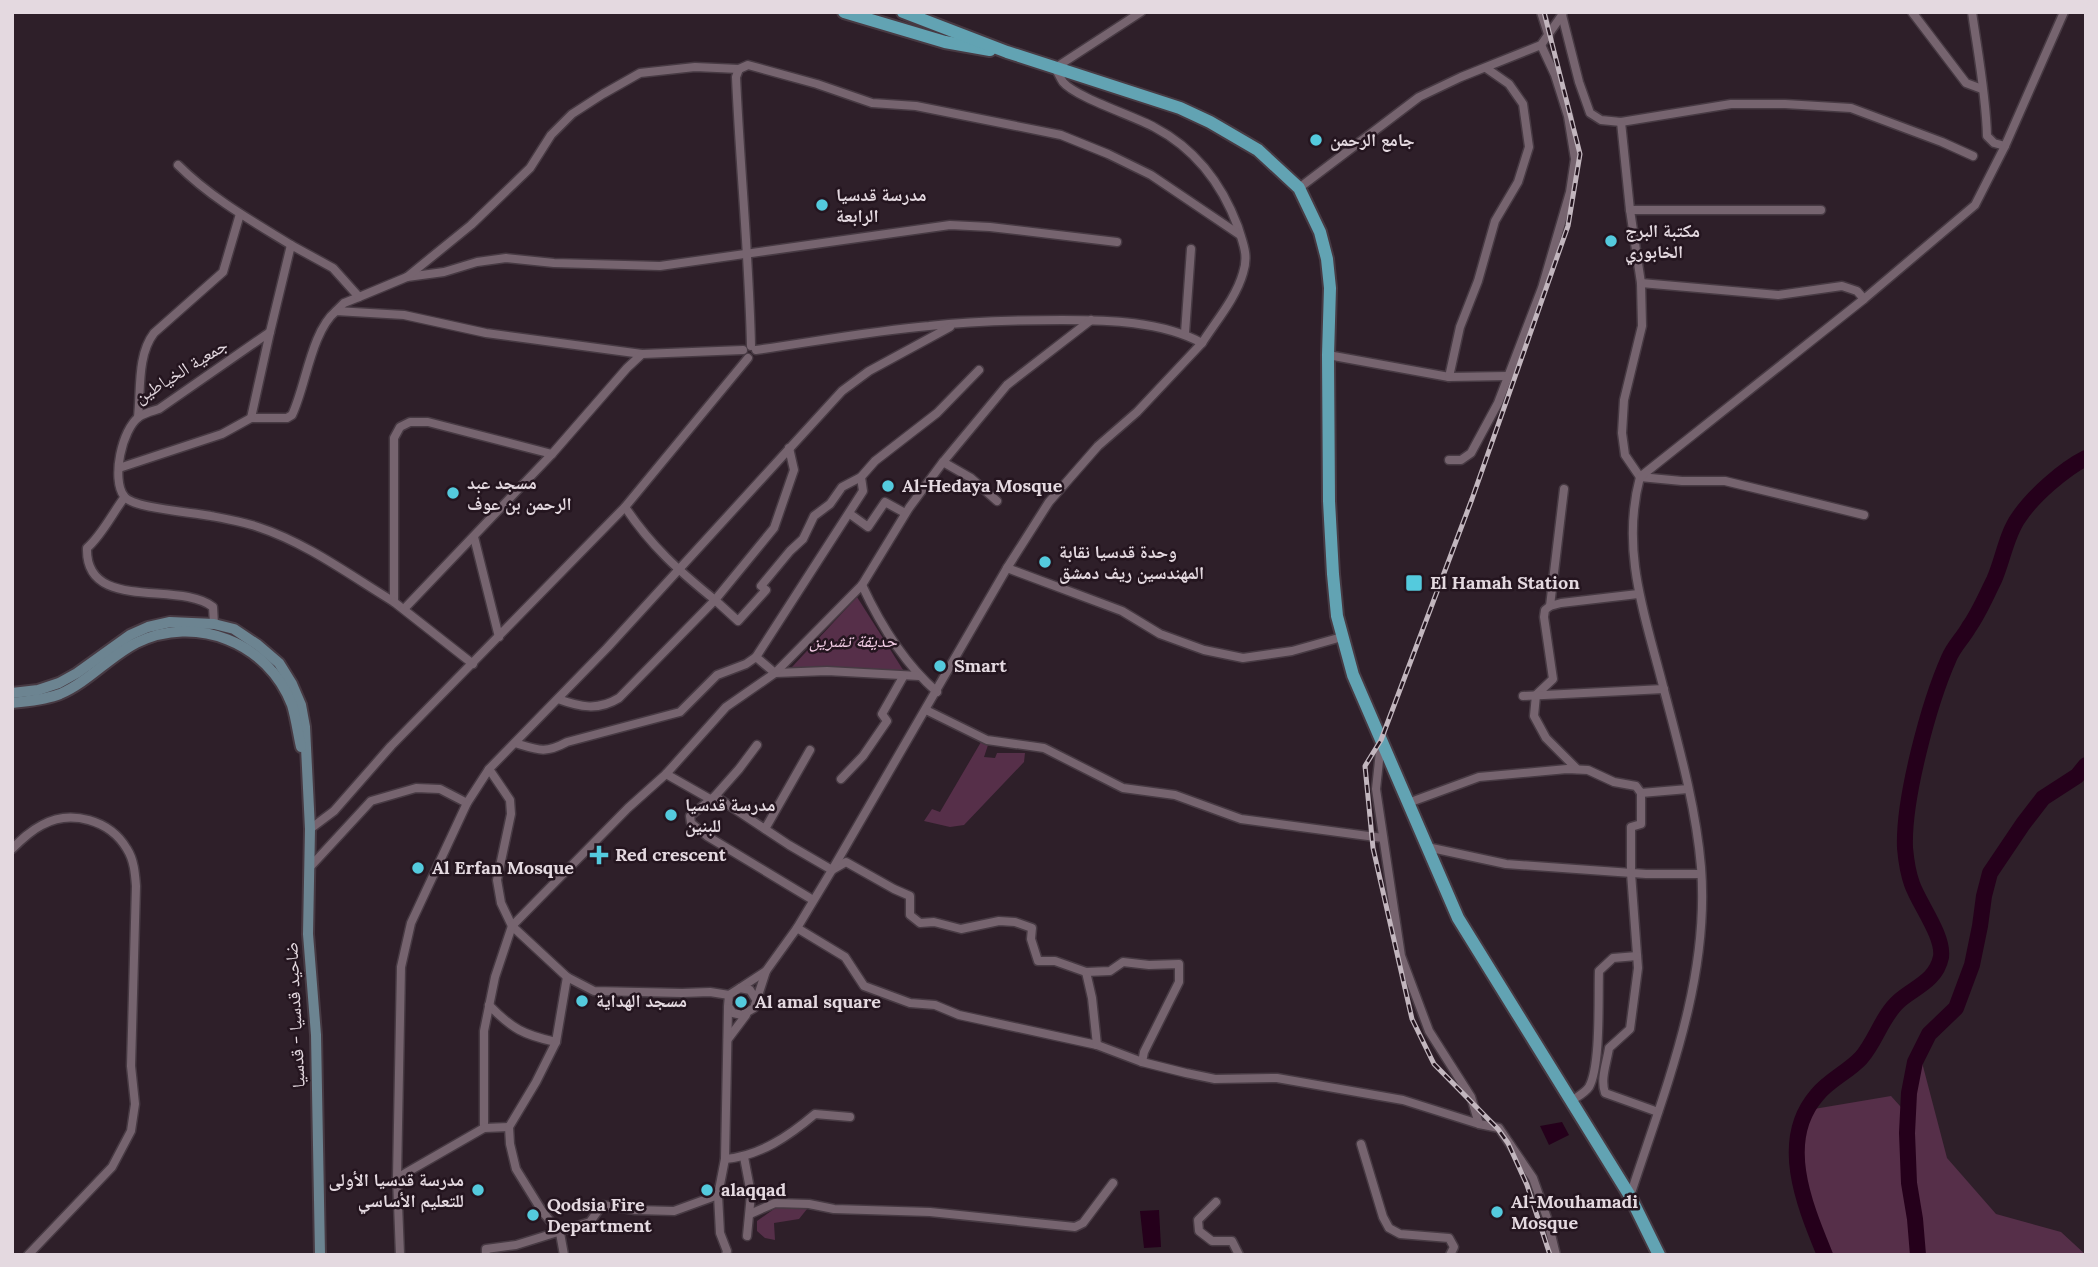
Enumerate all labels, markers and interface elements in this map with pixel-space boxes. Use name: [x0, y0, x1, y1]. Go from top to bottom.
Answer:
place label: جامع الرحمن: [1330, 128, 1415, 152]
marker: جامع الرحمن: [1308, 132, 1324, 148]
place label: مدرسة قدسيا الرابعة: [836, 183, 926, 227]
marker: مدرسة قدسيا الرابعة: [814, 197, 830, 213]
place label: مكتبة البرج الخابوري: [1625, 219, 1700, 266]
marker: مكتبة البرج الخابوري: [1603, 233, 1619, 249]
street label: جمعية الخياطين: [130, 333, 232, 408]
place label: مسجد عبد الرحمن بن عوف: [467, 471, 572, 515]
place label: Al-Hedaya Mosque: [902, 474, 1063, 497]
marker: Al-Hedaya Mosque: [880, 478, 896, 494]
marker: مسجد عبد الرحمن بن عوف: [445, 485, 461, 501]
place label: وحدة قدسيا نقابة المهندسين ريف دمشق: [1059, 540, 1204, 584]
marker: وحدة قدسيا نقابة المهندسين ريف دمشق: [1037, 554, 1053, 570]
place label: El Hamah Station: [1430, 571, 1580, 594]
marker: El Hamah Station: [1404, 573, 1424, 593]
park label: حديقة تشرين: [809, 629, 898, 652]
place label: Smart: [954, 654, 1007, 677]
marker: Smart: [932, 658, 948, 674]
place label: مدرسة قدسيا للبنين: [685, 793, 775, 837]
marker: مدرسة قدسيا للبنين: [663, 807, 679, 823]
place label: Red crescent: [615, 843, 727, 866]
marker: Red crescent: [589, 845, 609, 865]
place label: Al Erfan Mosque: [432, 856, 574, 879]
marker: Al Erfan Mosque: [410, 860, 426, 876]
street label: ضاحيد قدسيا - قدسيا: [279, 941, 310, 1089]
place label: مسجد الهداية: [596, 989, 687, 1012]
place label: Al amal square: [755, 990, 881, 1013]
marker: مسجد الهداية: [574, 993, 590, 1009]
marker: Al amal square: [733, 994, 749, 1010]
place label: مدرسة قدسيا الأولى للتعليم الأساسي: [329, 1168, 464, 1215]
place label: alaqqad: [721, 1178, 787, 1201]
marker: مدرسة قدسيا الأولى للتعليم الأساسي: [470, 1182, 486, 1198]
marker: alaqqad: [699, 1182, 715, 1198]
place label: Al-Mouhamadi Mosque: [1511, 1190, 1638, 1234]
place label: Qodsia Fire Department: [547, 1193, 652, 1237]
marker: Al-Mouhamadi Mosque: [1489, 1204, 1505, 1220]
marker: Qodsia Fire Department: [525, 1207, 541, 1223]

